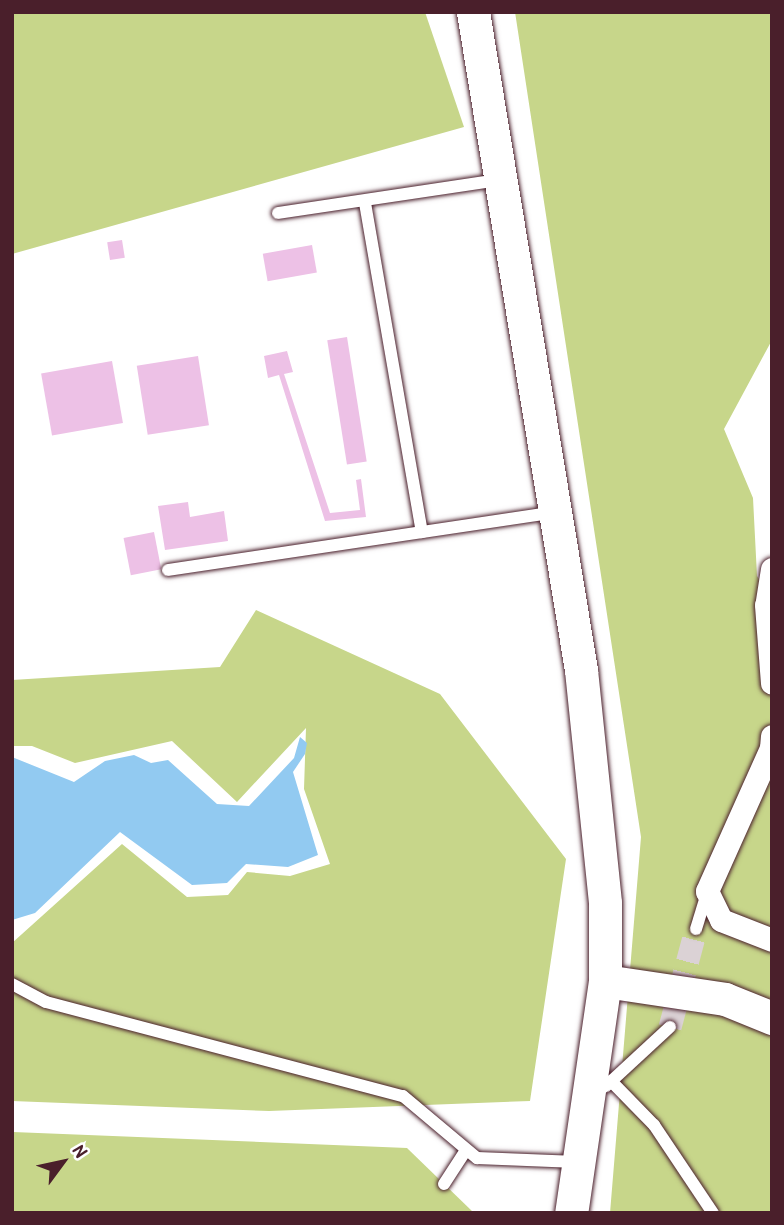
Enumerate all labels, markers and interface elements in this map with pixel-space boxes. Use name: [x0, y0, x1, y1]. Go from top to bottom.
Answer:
north arrow: [28, 1127, 98, 1197]
text: N: [67, 1139, 94, 1162]

